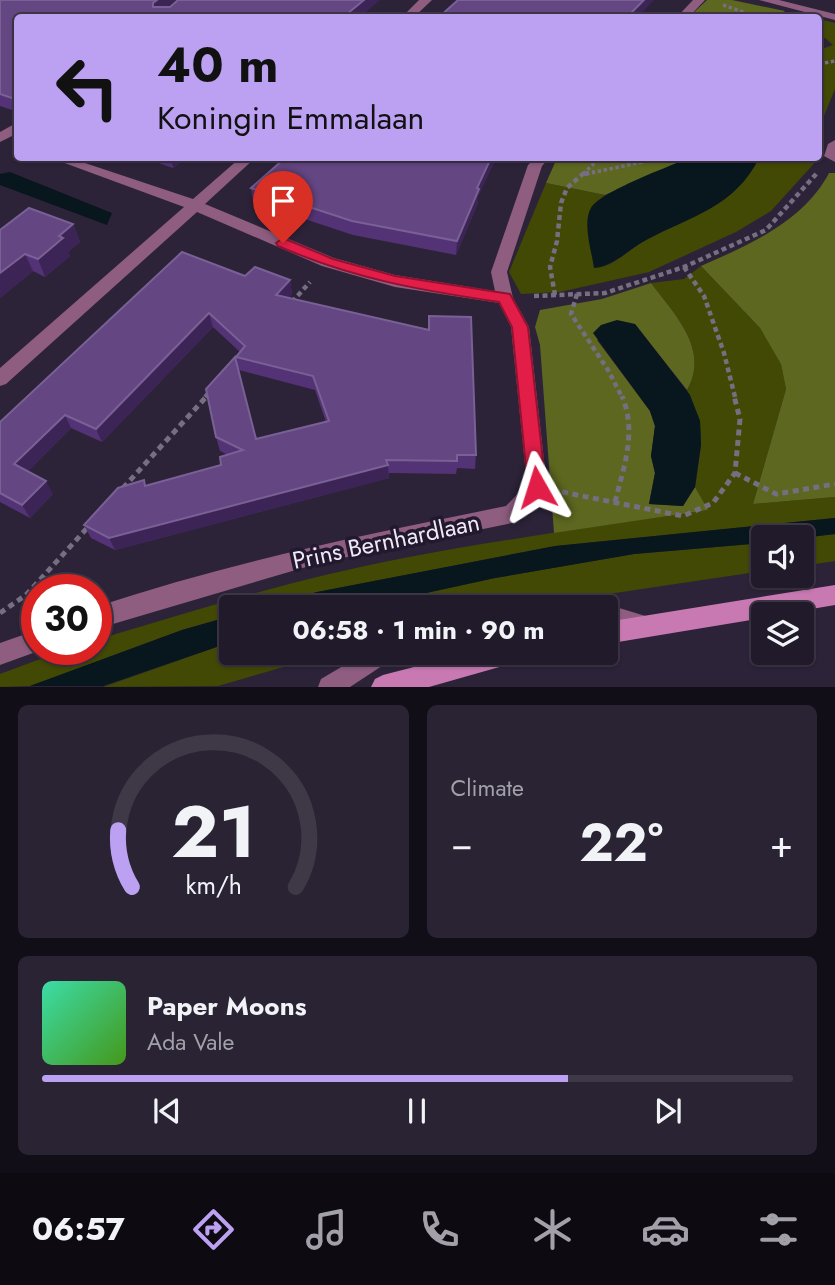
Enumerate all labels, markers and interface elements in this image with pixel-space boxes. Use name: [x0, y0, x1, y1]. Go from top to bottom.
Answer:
text: 40 m: [157, 30, 279, 100]
icon: left: [42, 42, 133, 133]
text: Koningin Emmalaan: [157, 95, 424, 141]
pin: [253, 171, 313, 243]
icon: arrive: [264, 182, 302, 220]
position arrow: [500, 450, 574, 524]
street label: Prins Bernhardlaan: [289, 504, 483, 578]
map controls: [751, 525, 814, 665]
button: sound: [751, 525, 814, 588]
speed limit sign: 30: [21, 574, 112, 665]
button: layers: [751, 602, 814, 665]
text: 06:58 · 1 min · 90 m: [292, 611, 545, 649]
text: Climate: [451, 771, 524, 805]
text: 21: [171, 780, 256, 885]
text: 22°: [579, 805, 663, 881]
text: −: [451, 816, 473, 871]
text: +: [770, 816, 793, 871]
text: km/h: [185, 867, 242, 903]
text: Paper Moons: [147, 987, 307, 1025]
text: Ada Vale: [147, 1025, 234, 1059]
icon: previous: [148, 1092, 186, 1130]
icon: pause: [398, 1092, 436, 1130]
icon: next: [649, 1092, 687, 1130]
icon: directions: [189, 1205, 238, 1254]
icon: music: [302, 1205, 351, 1254]
icon: phone: [415, 1205, 464, 1254]
icon: climate: [528, 1205, 577, 1254]
icon: car: [641, 1205, 690, 1254]
icon: filters: [754, 1205, 803, 1254]
text: 06:57: [32, 1206, 125, 1252]

